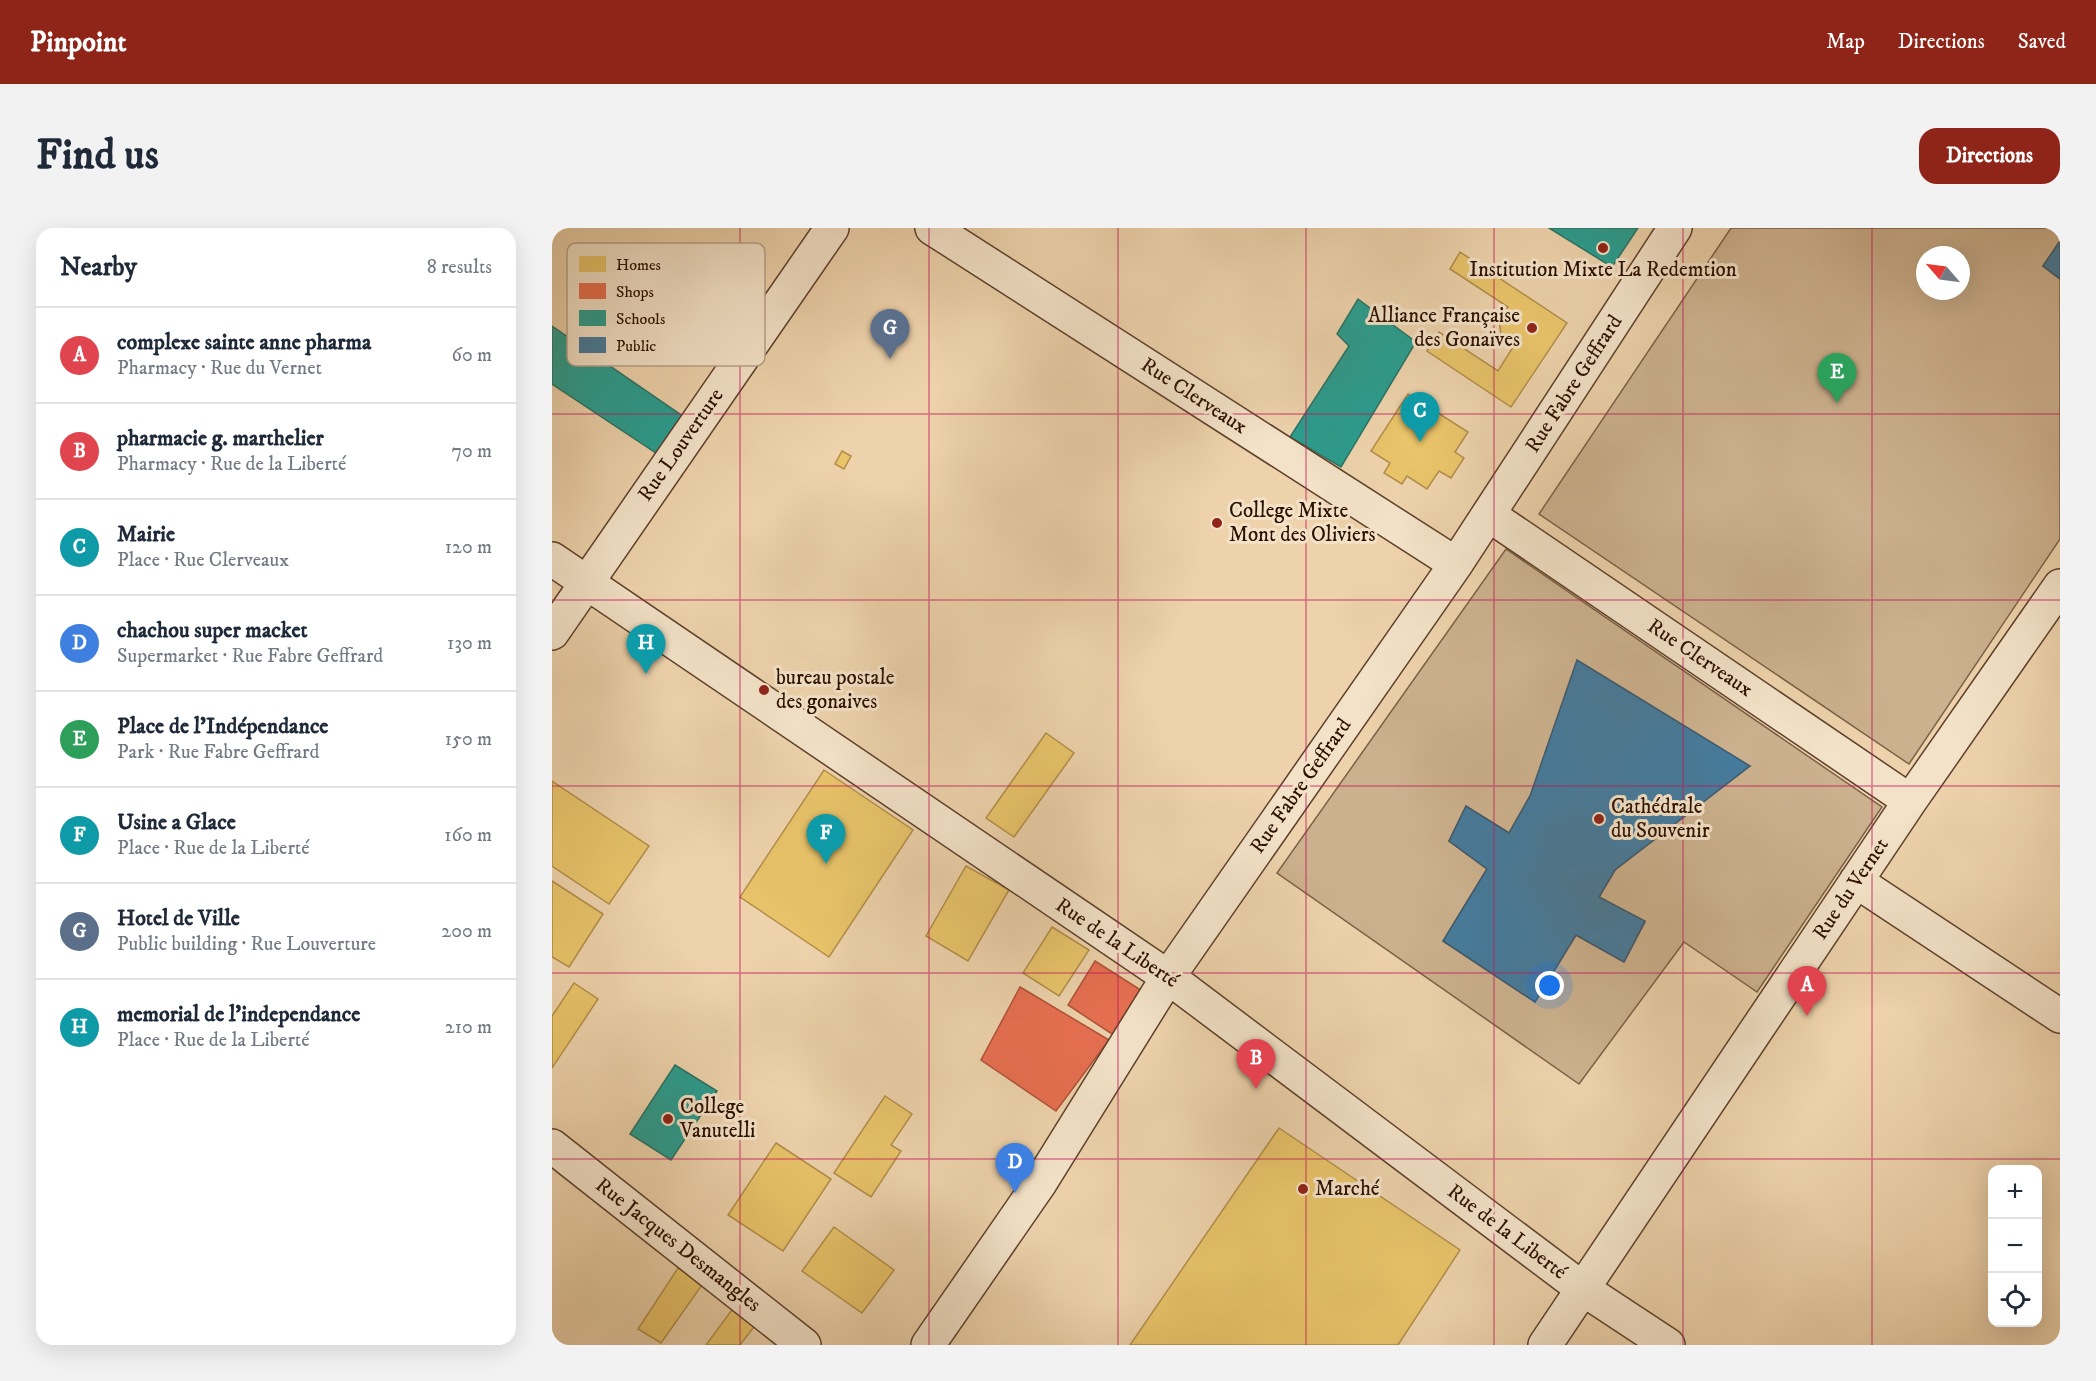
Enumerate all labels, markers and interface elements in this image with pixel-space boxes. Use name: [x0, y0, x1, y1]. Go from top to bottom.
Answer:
text: Pinpoint: [30, 25, 126, 60]
text: Map: [1826, 29, 1865, 55]
text: Directions: [1898, 29, 1985, 55]
text: Saved: [2018, 29, 2066, 55]
button: Directions: [1919, 128, 2060, 184]
text: Find us: [36, 130, 159, 182]
marker: Institution Mixte La Redemtion: [1596, 241, 1610, 255]
legend: [567, 243, 765, 366]
north arrow: [1916, 246, 1970, 300]
text: Nearby: [60, 251, 137, 284]
text: 8 results: [427, 255, 492, 280]
text: Homes: [616, 255, 661, 275]
place label: Institution Mixte La Redemtion: [1469, 257, 1737, 283]
text: Shops: [616, 282, 654, 302]
place label: Alliance Française des Gonaïves: [1368, 303, 1520, 353]
text: Schools: [616, 309, 665, 329]
pin: G: [870, 310, 910, 359]
street label: Rue Fabre Geffrard: [1520, 310, 1629, 458]
marker: Alliance Française des Gonaïves: [1525, 321, 1539, 335]
text: complexe sainte anne pharma: [117, 329, 371, 356]
text: Public: [616, 336, 656, 356]
text: A: [73, 343, 86, 368]
text: 60 m: [452, 343, 492, 368]
street label: Rue Clerveaux: [1136, 352, 1252, 440]
pin: E: [1818, 354, 1856, 403]
text: Pharmacy · Rue du Vernet: [117, 356, 322, 381]
street label: Rue Louverture: [633, 383, 730, 506]
pin: C: [1400, 392, 1440, 442]
text: pharmacie g. marthelier: [117, 425, 324, 452]
text: B: [73, 439, 86, 464]
text: 70 m: [451, 439, 492, 464]
text: Pharmacy · Rue de la Liberté: [117, 452, 346, 477]
place label: College Mixte Mont des Oliviers: [1229, 498, 1376, 548]
marker: College Mixte Mont des Oliviers: [1210, 516, 1224, 530]
text: Mairie: [117, 521, 175, 548]
text: C: [73, 535, 86, 560]
text: 120 m: [445, 535, 492, 560]
text: Place · Rue Clerveaux: [117, 548, 289, 573]
street label: Rue Clerveaux: [1642, 613, 1758, 703]
text: chachou super macket: [117, 617, 308, 644]
pin: H: [626, 624, 665, 674]
text: D: [72, 631, 87, 656]
text: 130 m: [447, 631, 492, 656]
text: Supermarket · Rue Fabre Geffrard: [117, 644, 383, 669]
place label: bureau postale des gonaives: [776, 665, 895, 715]
marker: bureau postale des gonaives: [757, 683, 771, 697]
text: Place de l'Indépendance: [117, 713, 328, 740]
street label: Rue Fabre Geffrard: [1245, 713, 1358, 859]
text: E: [72, 727, 87, 752]
text: 150 m: [445, 727, 492, 752]
text: Park · Rue Fabre Geffrard: [117, 740, 319, 765]
place label: Cathédrale du Souvenir: [1611, 794, 1710, 844]
text: Usine a Glace: [117, 809, 236, 836]
marker: Cathédrale du Souvenir: [1592, 812, 1606, 826]
pin: F: [806, 814, 846, 864]
text: F: [73, 823, 86, 848]
text: 160 m: [444, 823, 492, 848]
street label: Rue du Vernet: [1807, 833, 1895, 945]
text: Place · Rue de la Liberté: [117, 836, 310, 861]
street label: Rue de la Liberté: [1050, 892, 1184, 994]
text: Hotel de Ville: [117, 905, 240, 932]
text: G: [73, 919, 86, 944]
text: 200 m: [441, 919, 492, 944]
text: Public building · Rue Louverture: [117, 932, 376, 957]
pin: A: [1788, 966, 1826, 1016]
your location: [1535, 971, 1564, 1000]
text: memorial de l'independance: [117, 1001, 360, 1028]
text: H: [71, 1015, 88, 1040]
text: 210 m: [445, 1015, 492, 1040]
text: Place · Rue de la Liberté: [117, 1028, 310, 1053]
pin: B: [1236, 1040, 1276, 1089]
place label: College Vanutelli: [679, 1094, 755, 1144]
marker: College Vanutelli: [661, 1112, 675, 1126]
pin: D: [996, 1144, 1034, 1193]
map controls: [1988, 1165, 2042, 1327]
button: +: [1988, 1165, 2042, 1219]
street label: Rue Jacques Desmangles: [590, 1172, 766, 1318]
place label: Marché: [1315, 1176, 1380, 1202]
street label: Rue de la Liberté: [1442, 1179, 1572, 1286]
marker: Marché: [1296, 1182, 1310, 1196]
button: −: [1988, 1219, 2042, 1273]
button: locate: [1988, 1273, 2042, 1327]

